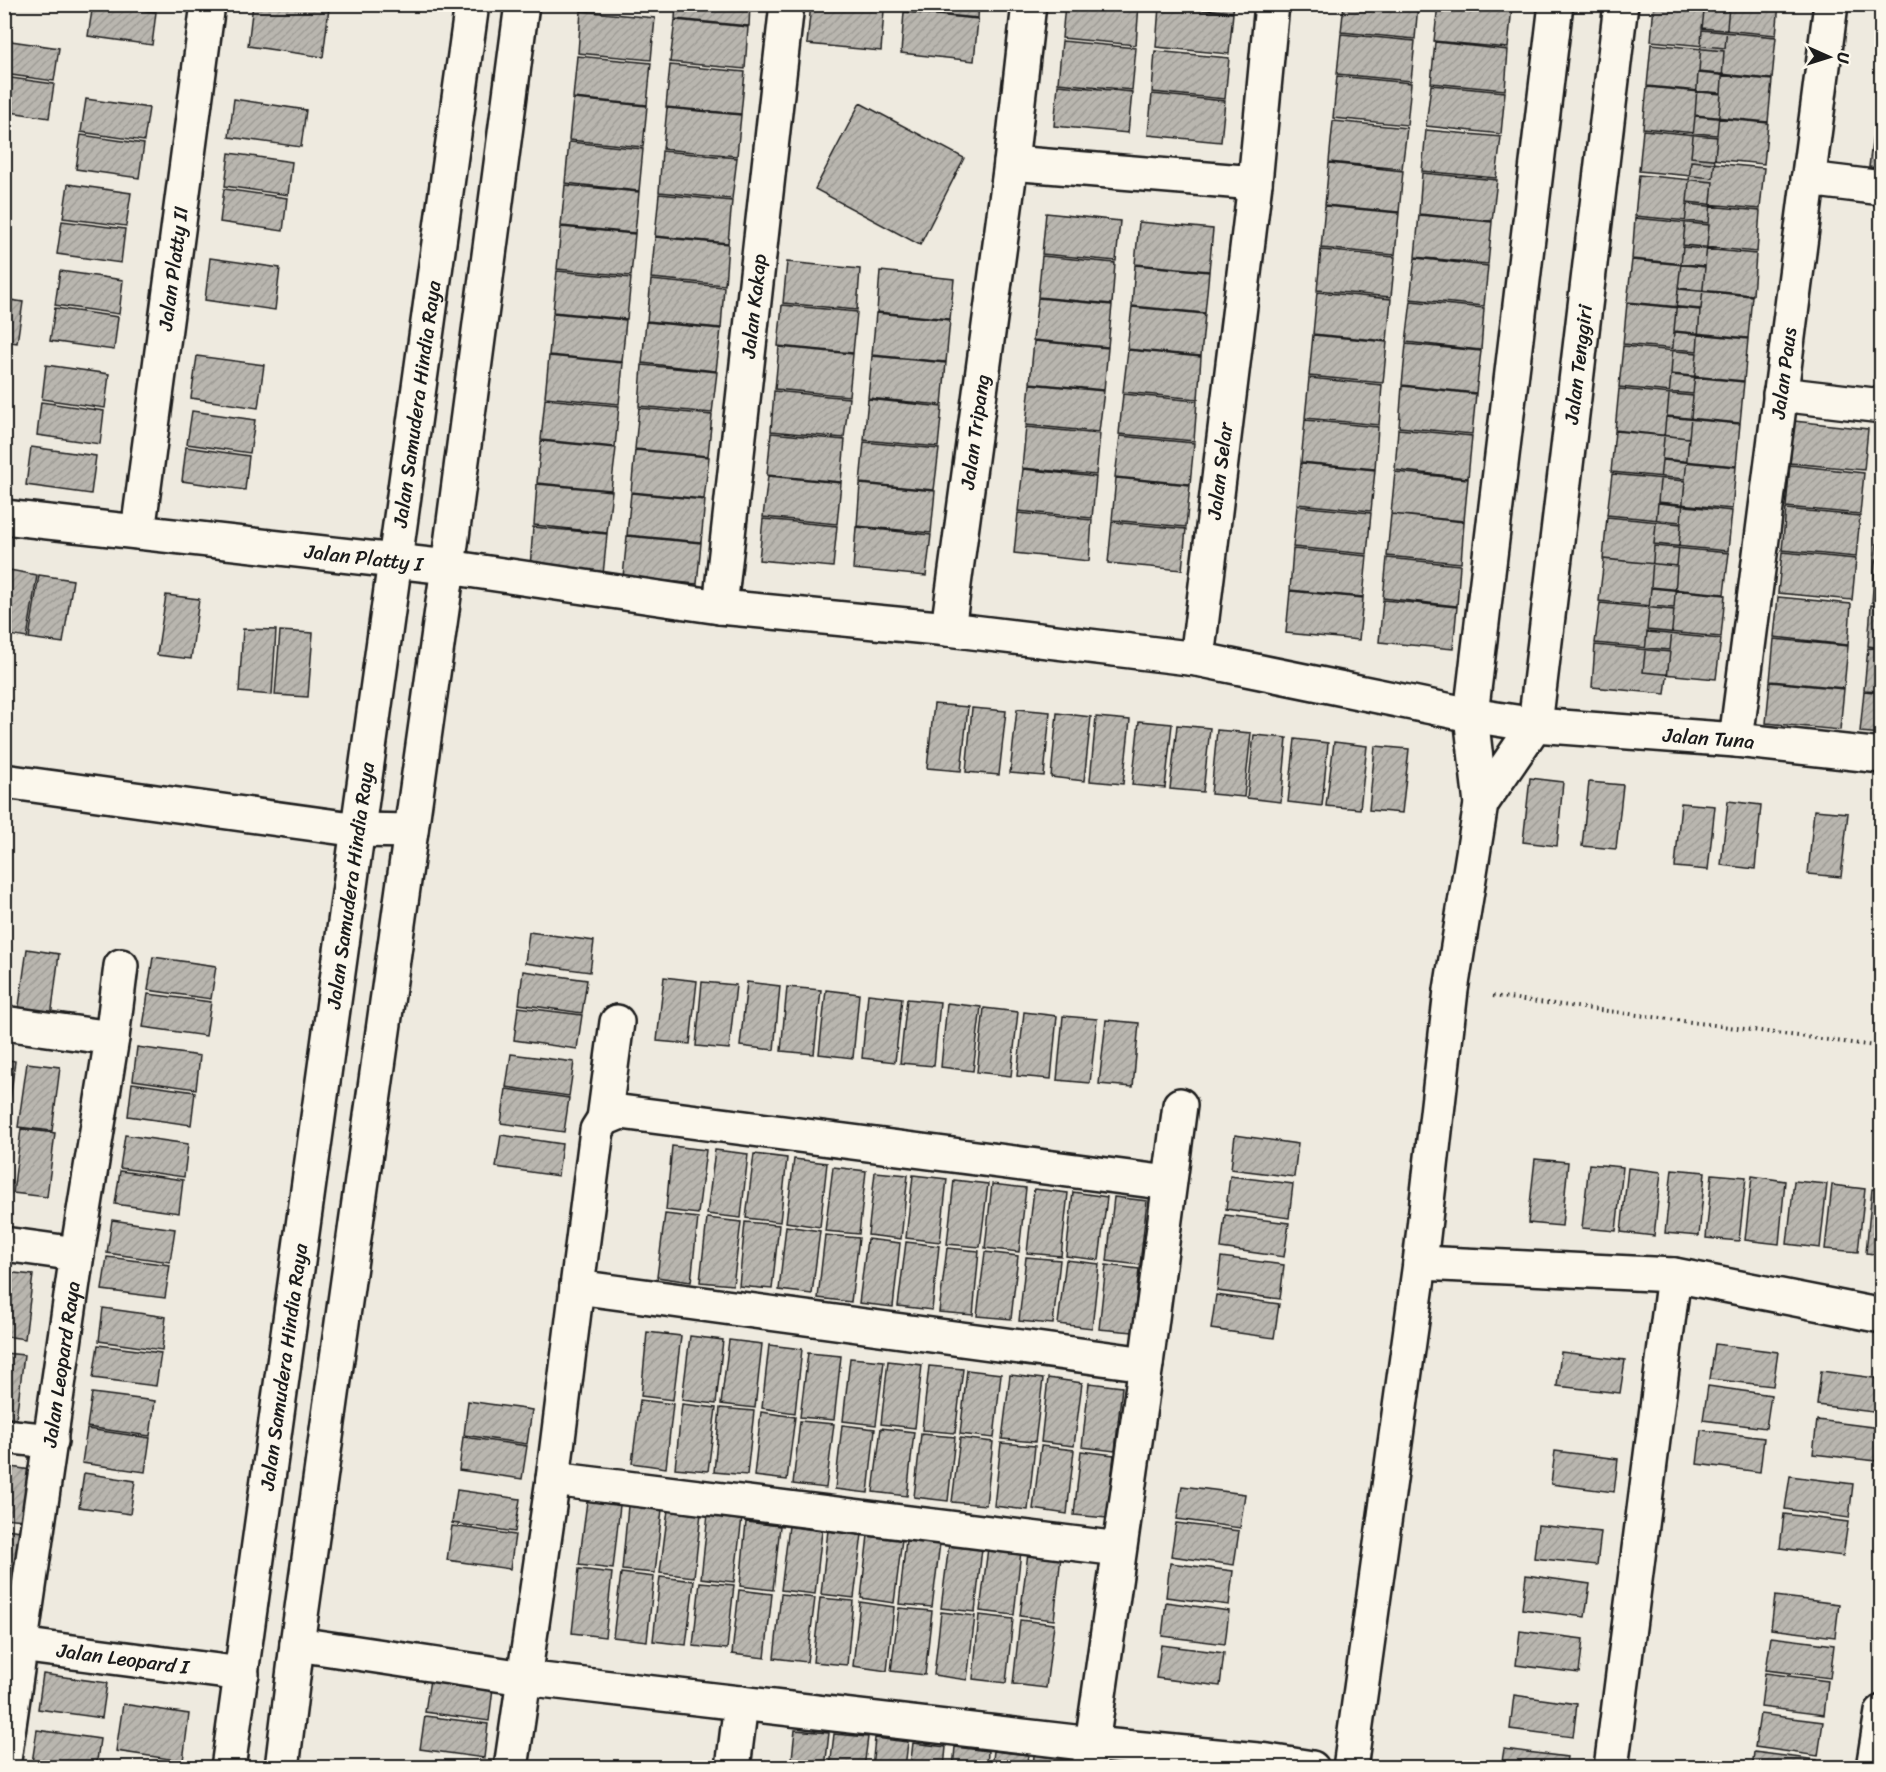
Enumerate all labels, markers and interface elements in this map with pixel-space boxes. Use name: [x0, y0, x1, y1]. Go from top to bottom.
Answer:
north arrow: [1799, 27, 1859, 87]
text: U: [1829, 52, 1858, 65]
street label: Jalan Platty II: [147, 204, 199, 334]
street label: Jalan Kakap: [730, 251, 777, 361]
street label: Jalan Samudera Hindia Raya: [382, 277, 451, 531]
street label: Jalan Tenggiri: [1553, 301, 1603, 427]
street label: Jalan Paus: [1760, 324, 1807, 422]
street label: Jalan Tripang: [949, 372, 1000, 492]
street label: Jalan Selar: [1197, 419, 1244, 522]
street label: Jalan Platty I: [302, 533, 426, 582]
street label: Jalan Tuna: [1661, 717, 1756, 759]
street label: Jalan Samudera Hindia Raya: [316, 759, 385, 1012]
street label: Jalan Samudera Hindia Raya: [249, 1240, 318, 1493]
street label: Jalan Leopard Raya: [32, 1279, 90, 1450]
street label: Jalan Leopard I: [54, 1632, 192, 1685]

